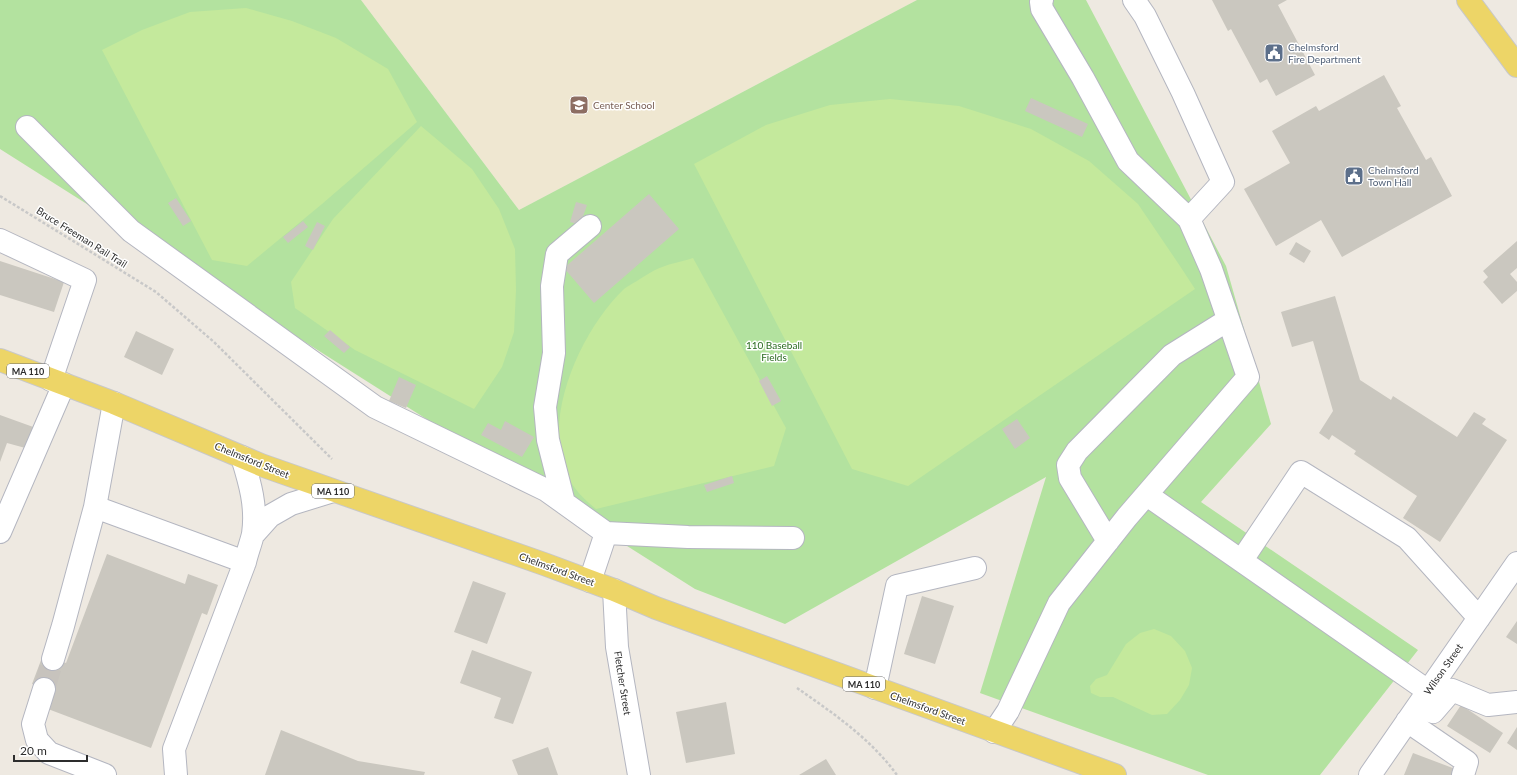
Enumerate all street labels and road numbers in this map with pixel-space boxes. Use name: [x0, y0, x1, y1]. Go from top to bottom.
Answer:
street label: Bruce Freeman Rail Trail: [34, 204, 130, 270]
road number: MA 110: [7, 364, 49, 378]
street label: Chelmsford Street: [213, 440, 291, 481]
road number: MA 110: [312, 484, 354, 498]
street label: Chelmsford Street: [518, 550, 597, 588]
street label: Wilson Street: [1421, 641, 1465, 697]
street label: Fletcher Street: [612, 650, 634, 716]
road number: MA 110: [843, 677, 885, 691]
street label: Chelmsford Street: [889, 689, 968, 727]

